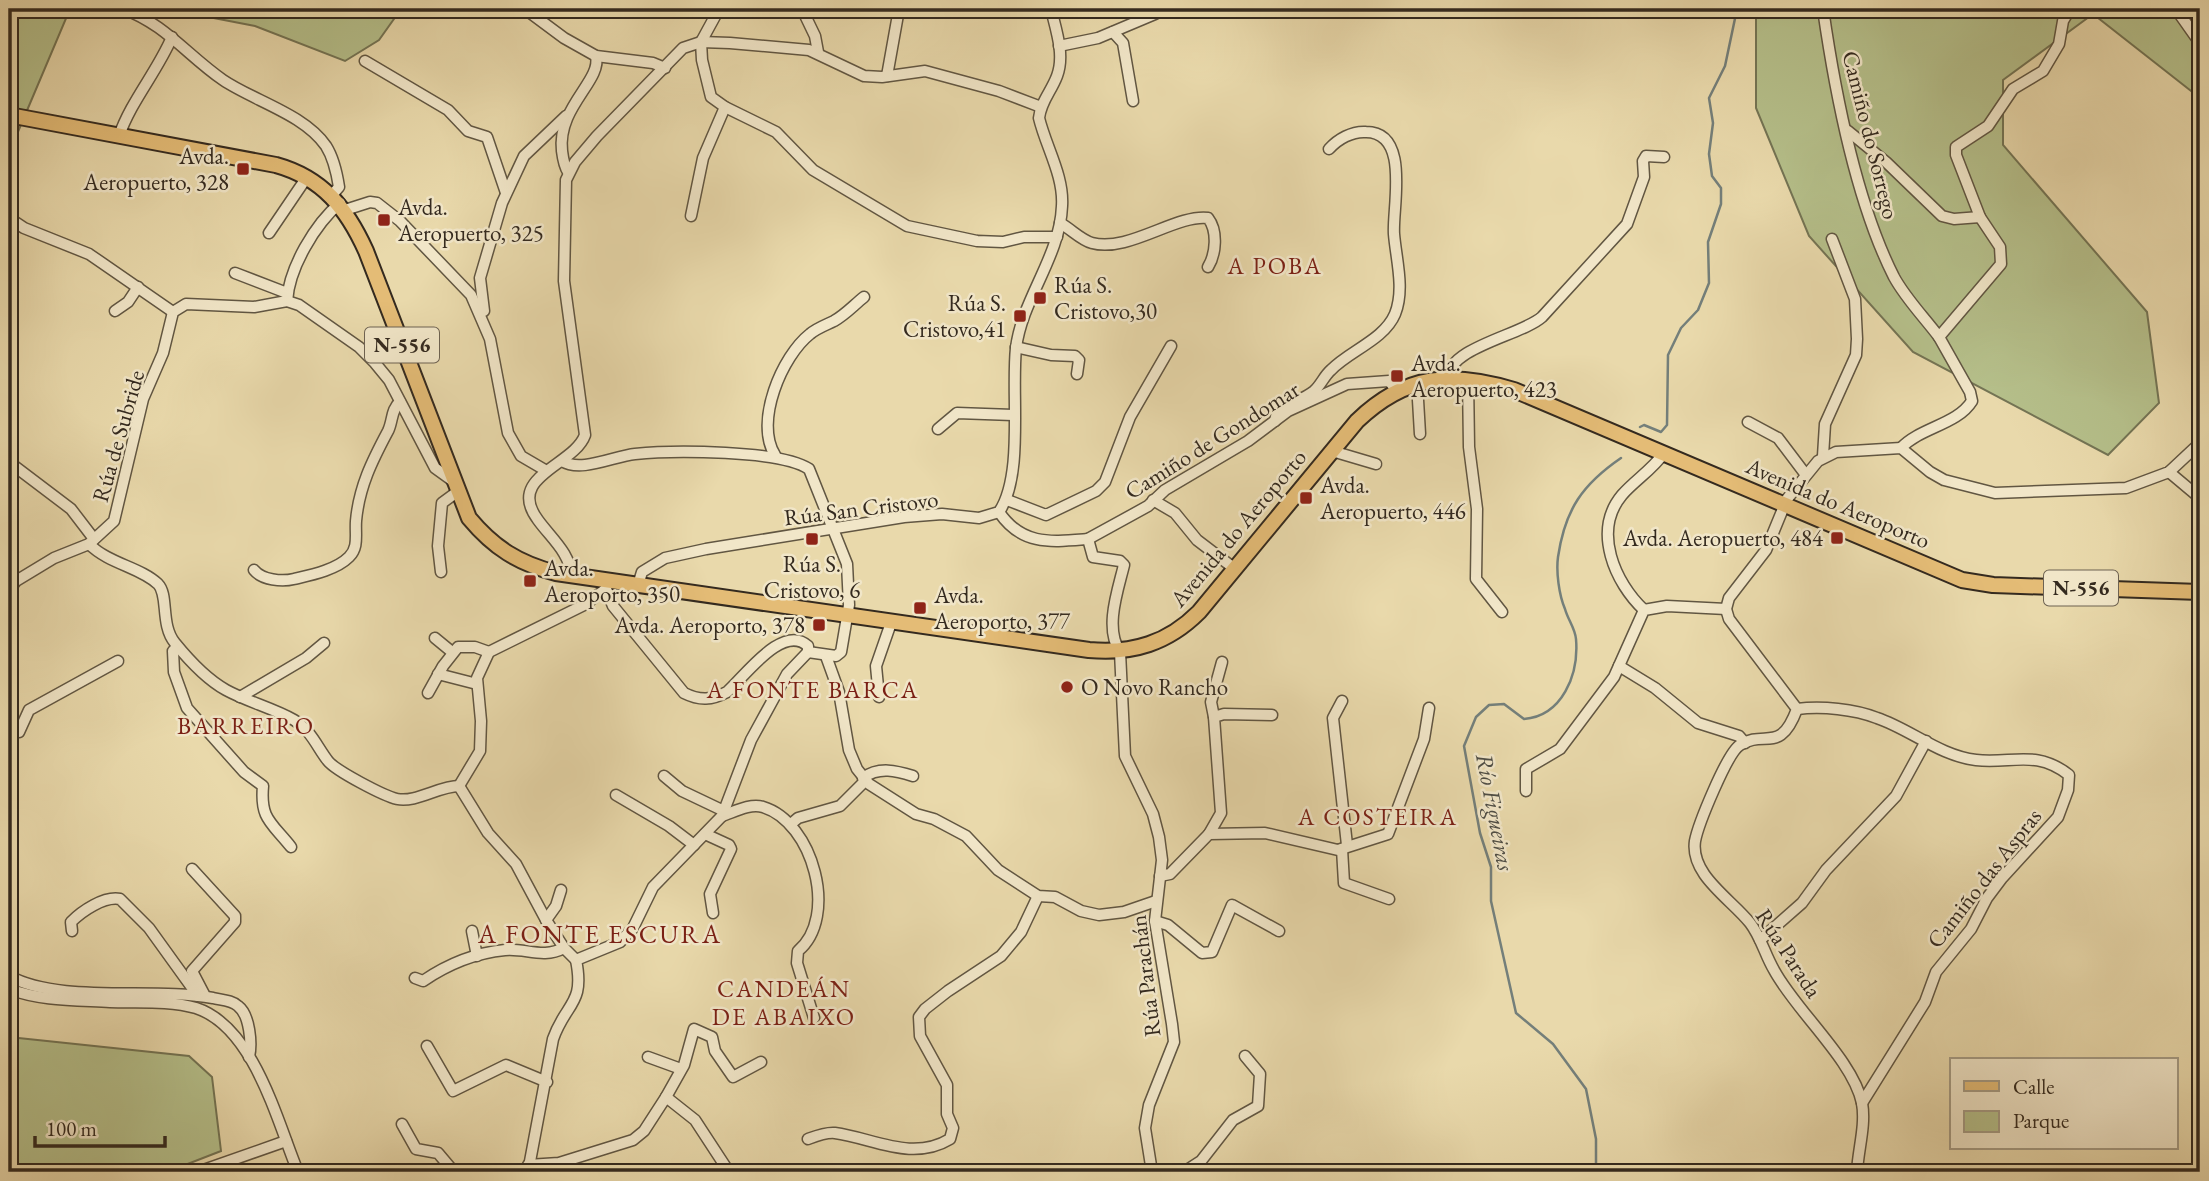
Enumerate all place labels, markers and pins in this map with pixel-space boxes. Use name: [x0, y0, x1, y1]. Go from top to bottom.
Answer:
place label: Avda. Aeropuerto, 328: [82, 141, 229, 197]
marker: Avda. Aeropuerto, 328: [235, 161, 251, 177]
place label: Avda. Aeropuerto, 325: [397, 192, 544, 248]
marker: Avda. Aeropuerto, 325: [376, 212, 392, 228]
place label: Rúa S. Cristovo,30: [1054, 270, 1157, 326]
place label: Rúa S. Cristovo,41: [903, 288, 1006, 344]
marker: Rúa S. Cristovo,30: [1032, 290, 1048, 306]
marker: Rúa S. Cristovo,41: [1012, 308, 1028, 324]
place label: Avda. Aeropuerto, 423: [1410, 348, 1557, 404]
marker: Avda. Aeropuerto, 423: [1389, 368, 1405, 384]
place label: Avda. Aeropuerto, 446: [1319, 470, 1466, 526]
marker: Avda. Aeropuerto, 446: [1298, 490, 1314, 506]
place label: Avda. Aeropuerto, 484: [1622, 523, 1824, 553]
marker: Avda. Aeropuerto, 484: [1829, 530, 1845, 546]
marker: Rúa S. Cristovo, 6: [804, 531, 820, 547]
place label: Rúa S. Cristovo, 6: [764, 549, 860, 605]
place label: Avda. Aeroporto, 350: [543, 553, 680, 609]
marker: Avda. Aeroporto, 350: [522, 573, 538, 589]
place label: Avda. Aeroporto, 377: [933, 580, 1071, 636]
marker: Avda. Aeroporto, 377: [912, 600, 928, 616]
place label: Avda. Aeroporto, 378: [613, 610, 805, 640]
marker: Avda. Aeroporto, 378: [811, 617, 827, 633]
place label: O Novo Rancho: [1081, 672, 1228, 702]
marker: O Novo Rancho: [1059, 679, 1075, 695]

